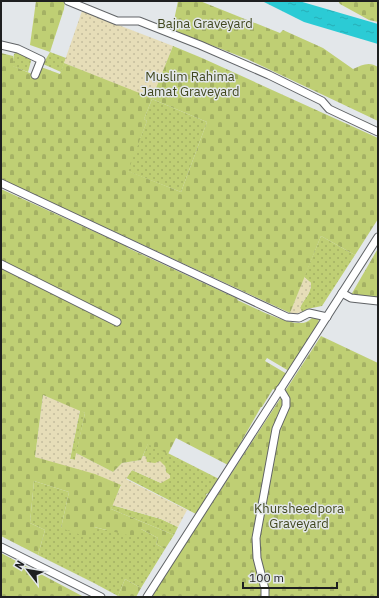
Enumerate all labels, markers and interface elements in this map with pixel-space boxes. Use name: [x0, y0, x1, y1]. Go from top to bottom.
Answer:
park label: Bajna Graveyard: [157, 15, 253, 32]
park label: Muslim Rahima Jamat Graveyard: [141, 68, 239, 100]
park label: Khursheedpora Graveyard: [254, 500, 344, 532]
north arrow: [8, 550, 48, 590]
text: N: [11, 558, 27, 572]
scale bar: [243, 564, 337, 590]
text: 100 m: [249, 570, 284, 585]

